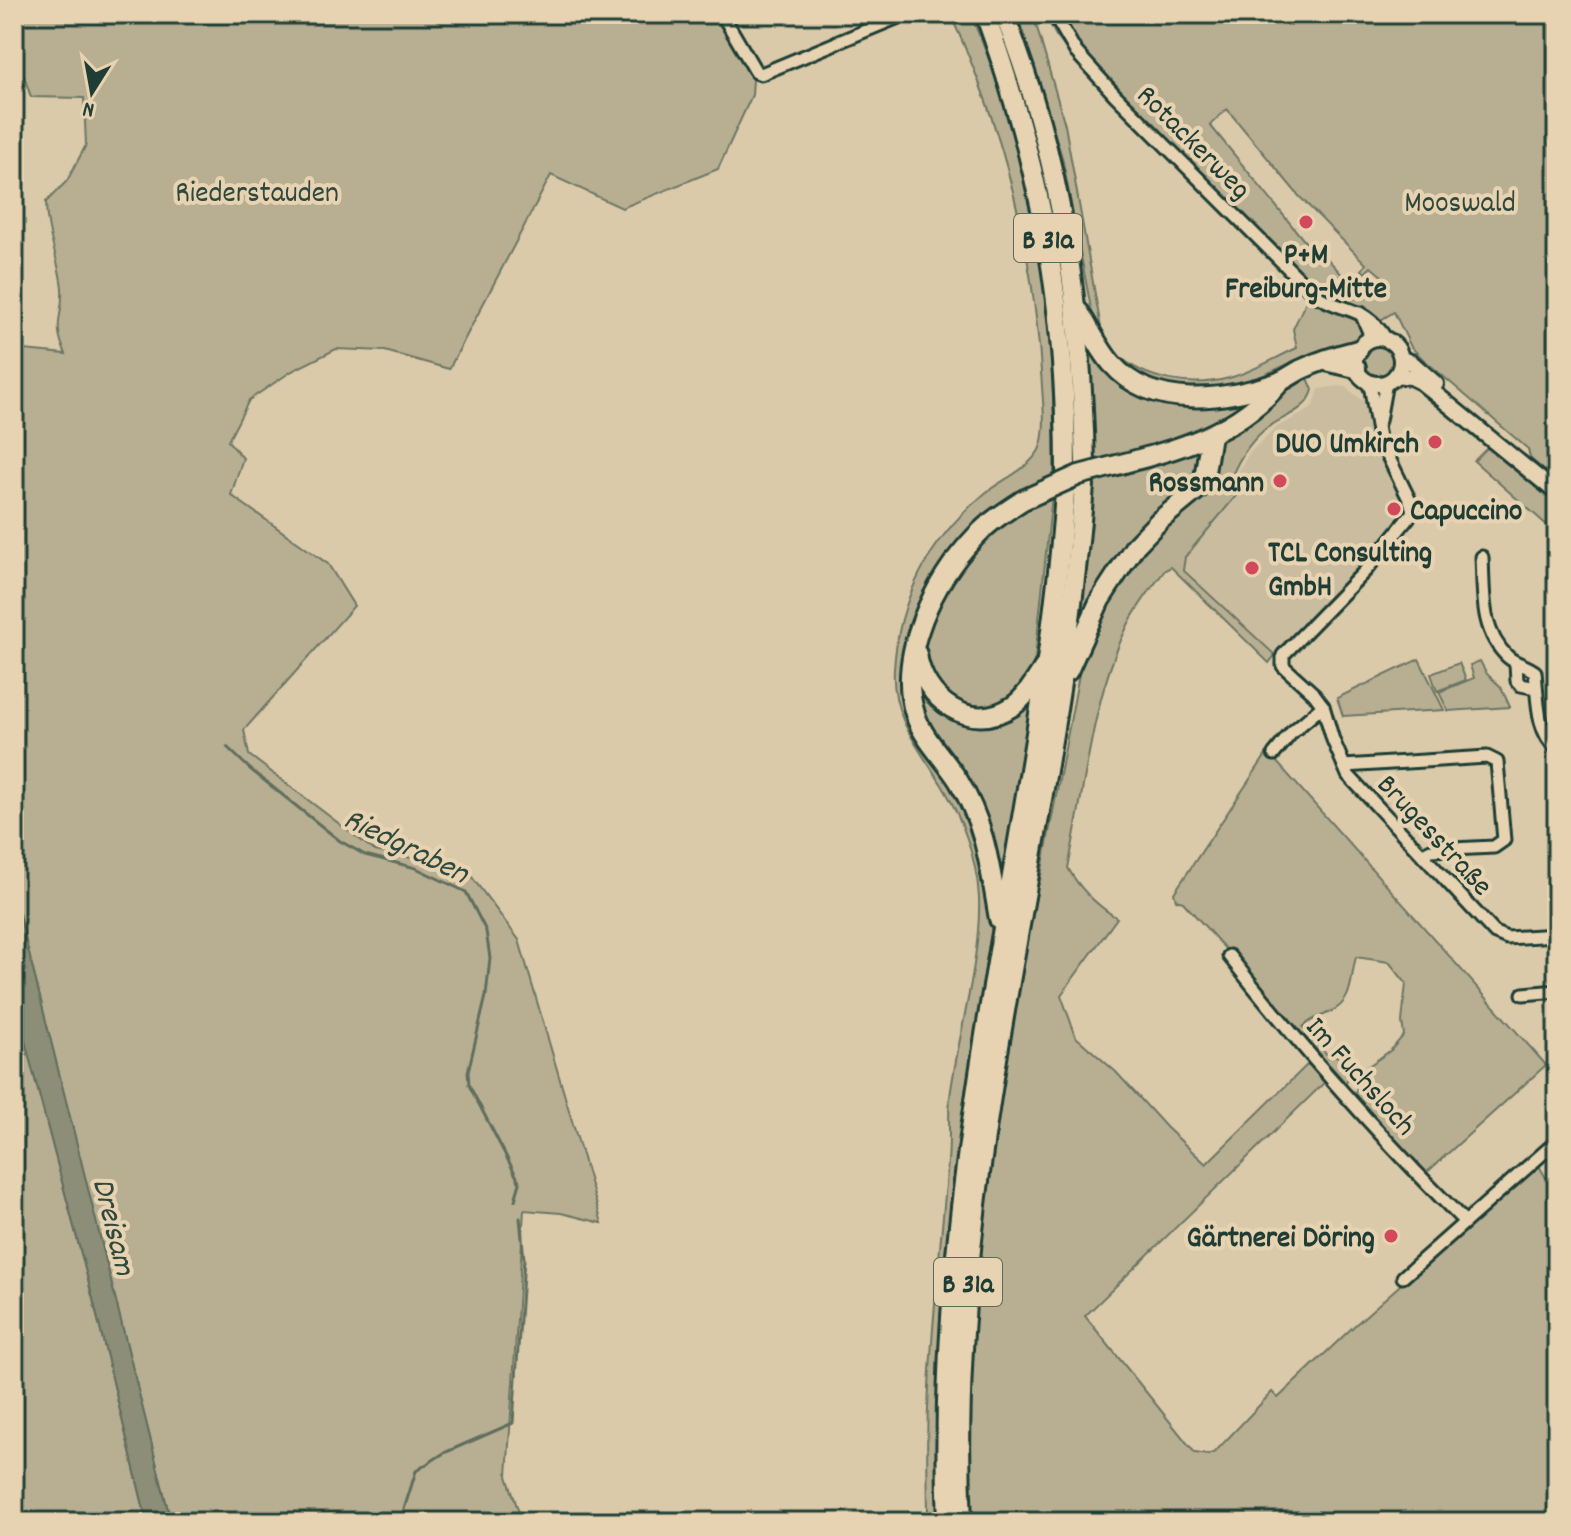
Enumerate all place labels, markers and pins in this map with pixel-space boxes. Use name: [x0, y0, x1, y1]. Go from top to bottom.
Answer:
marker: P+M Freiburg-Mitte: [1297, 213, 1315, 231]
place label: P+M Freiburg-Mitte: [1225, 236, 1387, 313]
place label: DUO Umkirch: [1275, 425, 1419, 468]
marker: DUO Umkirch: [1426, 433, 1444, 451]
place label: Rossmann: [1148, 464, 1264, 507]
marker: Rossmann: [1271, 472, 1289, 490]
place label: Capuccino: [1410, 492, 1522, 535]
marker: Capuccino: [1385, 500, 1403, 518]
place label: TCL Consulting GmbH: [1268, 534, 1432, 611]
marker: TCL Consulting GmbH: [1243, 559, 1261, 577]
place label: Gärtnerei Döring: [1186, 1219, 1375, 1262]
marker: Gärtnerei Döring: [1382, 1227, 1400, 1245]

